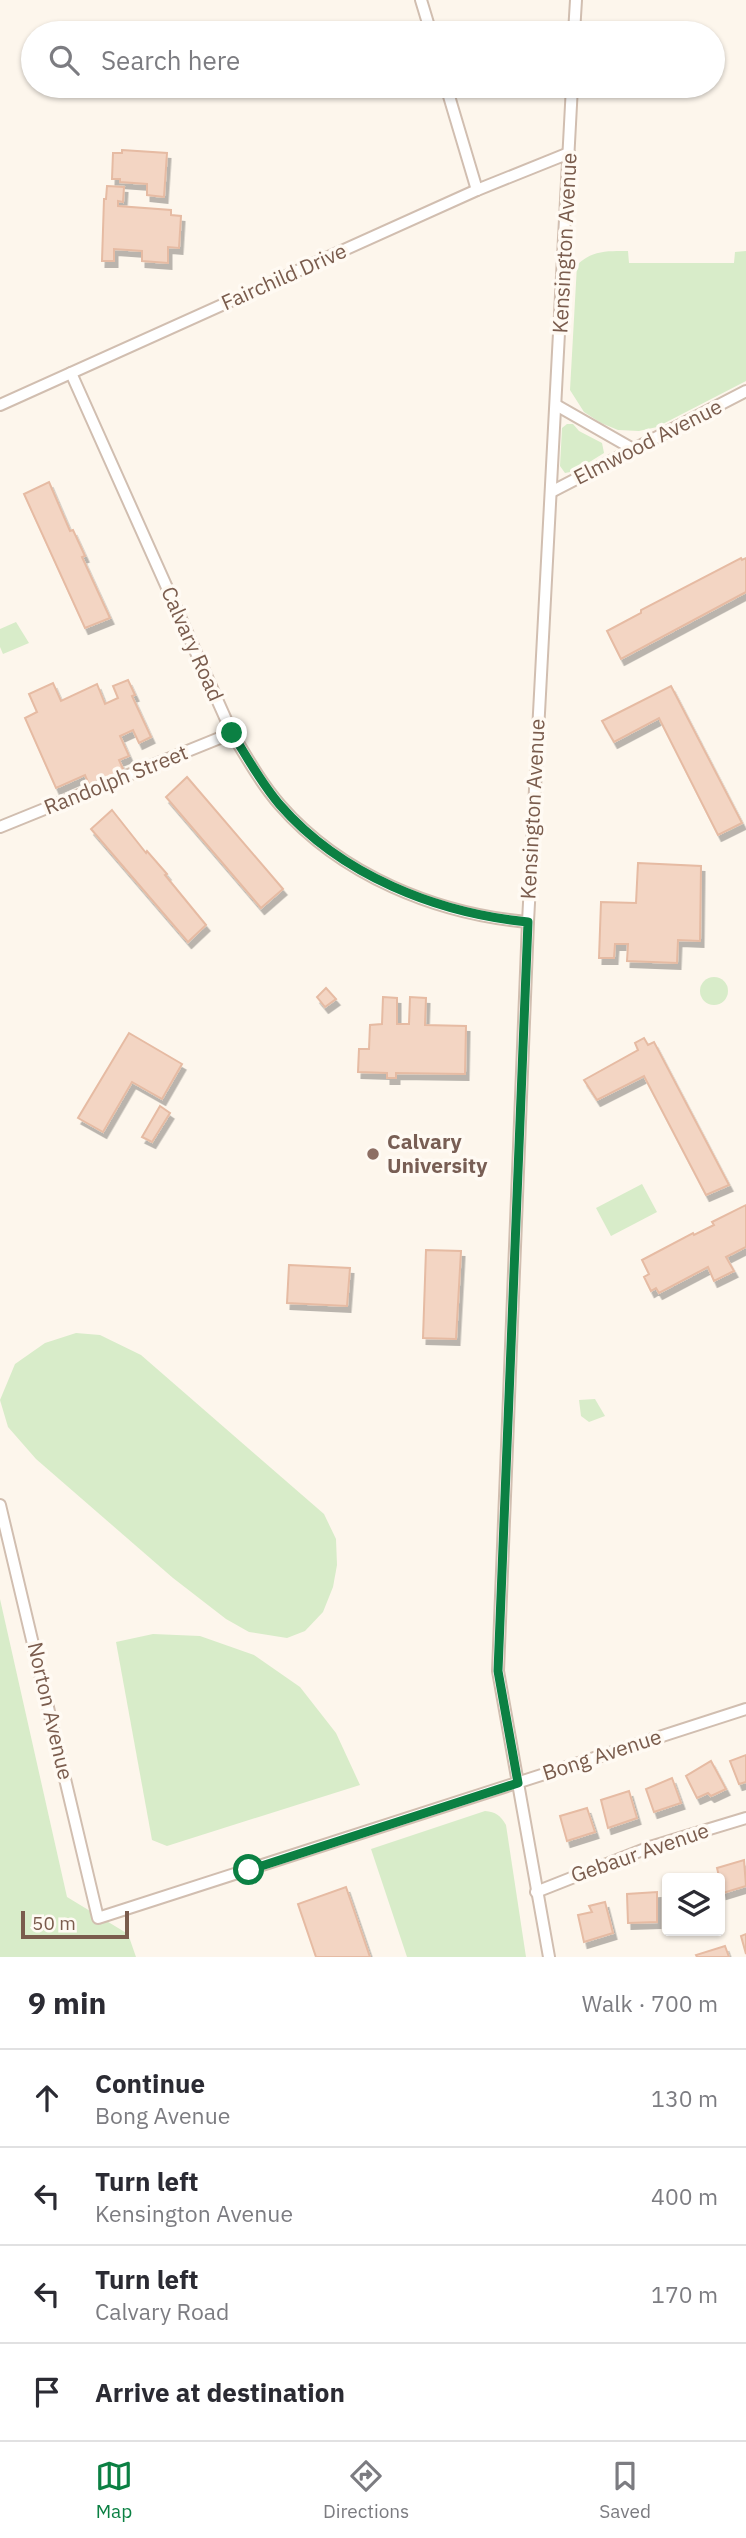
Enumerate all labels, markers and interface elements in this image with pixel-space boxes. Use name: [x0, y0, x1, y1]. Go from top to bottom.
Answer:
search box: [21, 21, 725, 98]
icon: search: [45, 41, 83, 79]
text: Search here: [101, 43, 240, 77]
street label: Kensington Avenue: [545, 152, 583, 334]
street label: Fairchild Drive: [217, 236, 351, 316]
street label: Elmwood Avenue: [569, 392, 727, 491]
street label: Calvary Road: [155, 582, 231, 705]
route end: [216, 717, 247, 748]
street label: Kensington Avenue: [513, 718, 551, 900]
street label: Randolph Street: [40, 737, 192, 821]
place label: Calvary University: [387, 1127, 488, 1179]
marker: Calvary University: [365, 1146, 381, 1162]
street label: Norton Avenue: [22, 1639, 80, 1782]
street label: Bong Avenue: [539, 1722, 665, 1786]
street label: Gebaur Avenue: [567, 1815, 712, 1889]
route start: [233, 1854, 264, 1885]
map controls: [662, 1873, 725, 1936]
button: layers: [662, 1873, 725, 1936]
scale bar: [21, 1908, 130, 1940]
text: 50 m: [32, 1911, 76, 1935]
text: 9 min: [28, 1983, 106, 2022]
text: Walk · 700 m: [582, 1988, 718, 2018]
text: Continue: [95, 2066, 205, 2100]
icon: ahead: [28, 2079, 66, 2117]
text: 130 m: [651, 2083, 718, 2113]
text: Bong Avenue: [95, 2100, 230, 2130]
text: Turn left: [95, 2164, 198, 2198]
icon: left: [28, 2177, 66, 2215]
text: 400 m: [651, 2181, 718, 2211]
text: Kensington Avenue: [95, 2198, 293, 2228]
text: Turn left: [95, 2262, 198, 2296]
icon: left: [28, 2275, 66, 2313]
text: 170 m: [651, 2279, 718, 2309]
text: Calvary Road: [95, 2296, 229, 2326]
icon: arrive: [28, 2373, 66, 2411]
text: Arrive at destination: [95, 2375, 345, 2409]
tab: Map: [95, 2457, 133, 2523]
tab: Directions: [323, 2457, 409, 2523]
tab: Saved: [599, 2457, 651, 2523]

